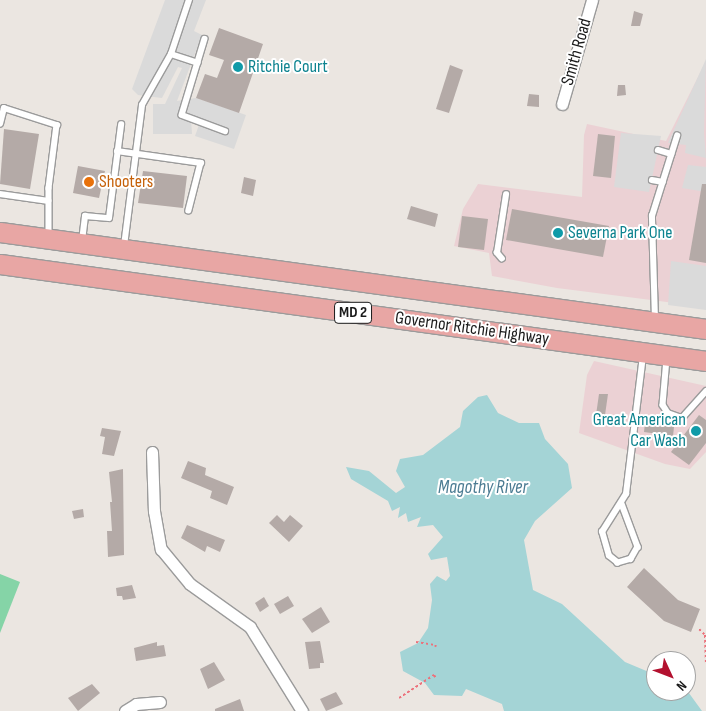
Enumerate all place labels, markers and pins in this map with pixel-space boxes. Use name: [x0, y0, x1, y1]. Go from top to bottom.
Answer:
place label: Ritchie Court: [248, 56, 328, 78]
marker: Ritchie Court: [232, 61, 244, 73]
place label: Shooters: [99, 171, 153, 193]
marker: Shooters: [83, 176, 95, 188]
place label: Severna Park One: [568, 222, 673, 244]
marker: Severna Park One: [552, 227, 564, 239]
place label: Great American Car Wash: [593, 410, 686, 452]
marker: Great American Car Wash: [690, 425, 702, 437]

